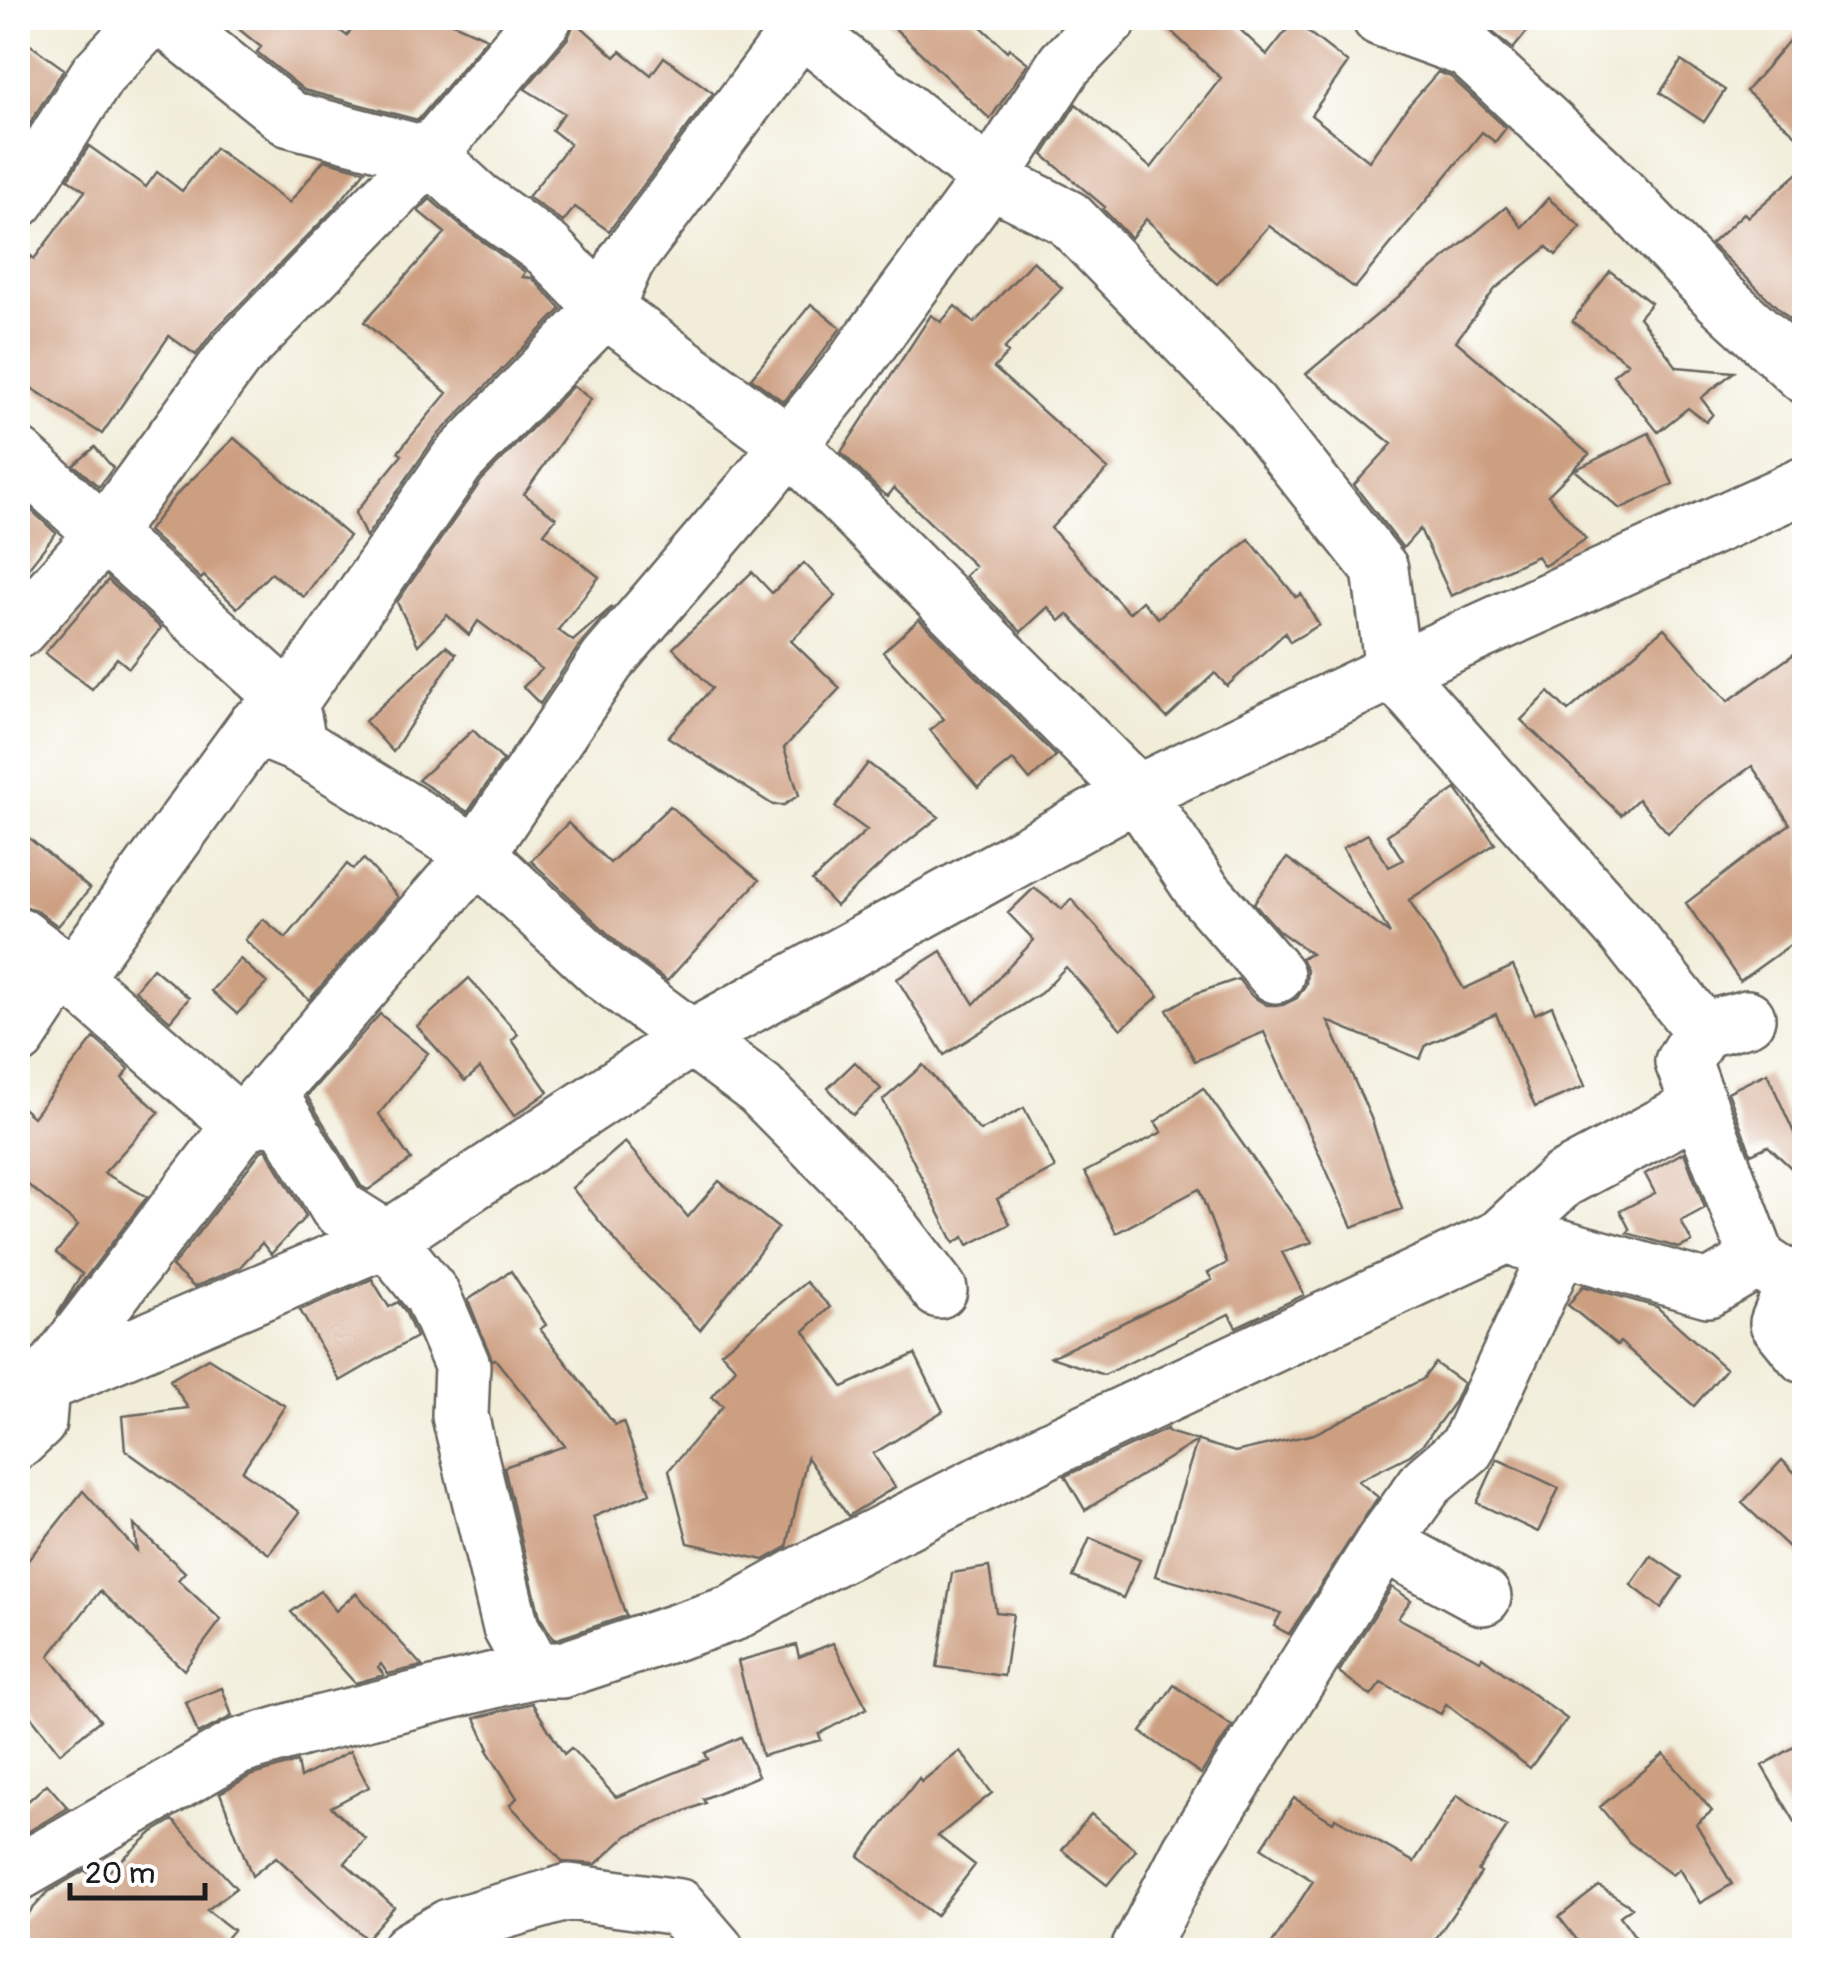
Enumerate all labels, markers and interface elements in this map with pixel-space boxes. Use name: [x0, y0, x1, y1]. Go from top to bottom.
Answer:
scale bar: [70, 1838, 205, 1900]
text: 20 m: [85, 1855, 155, 1892]

